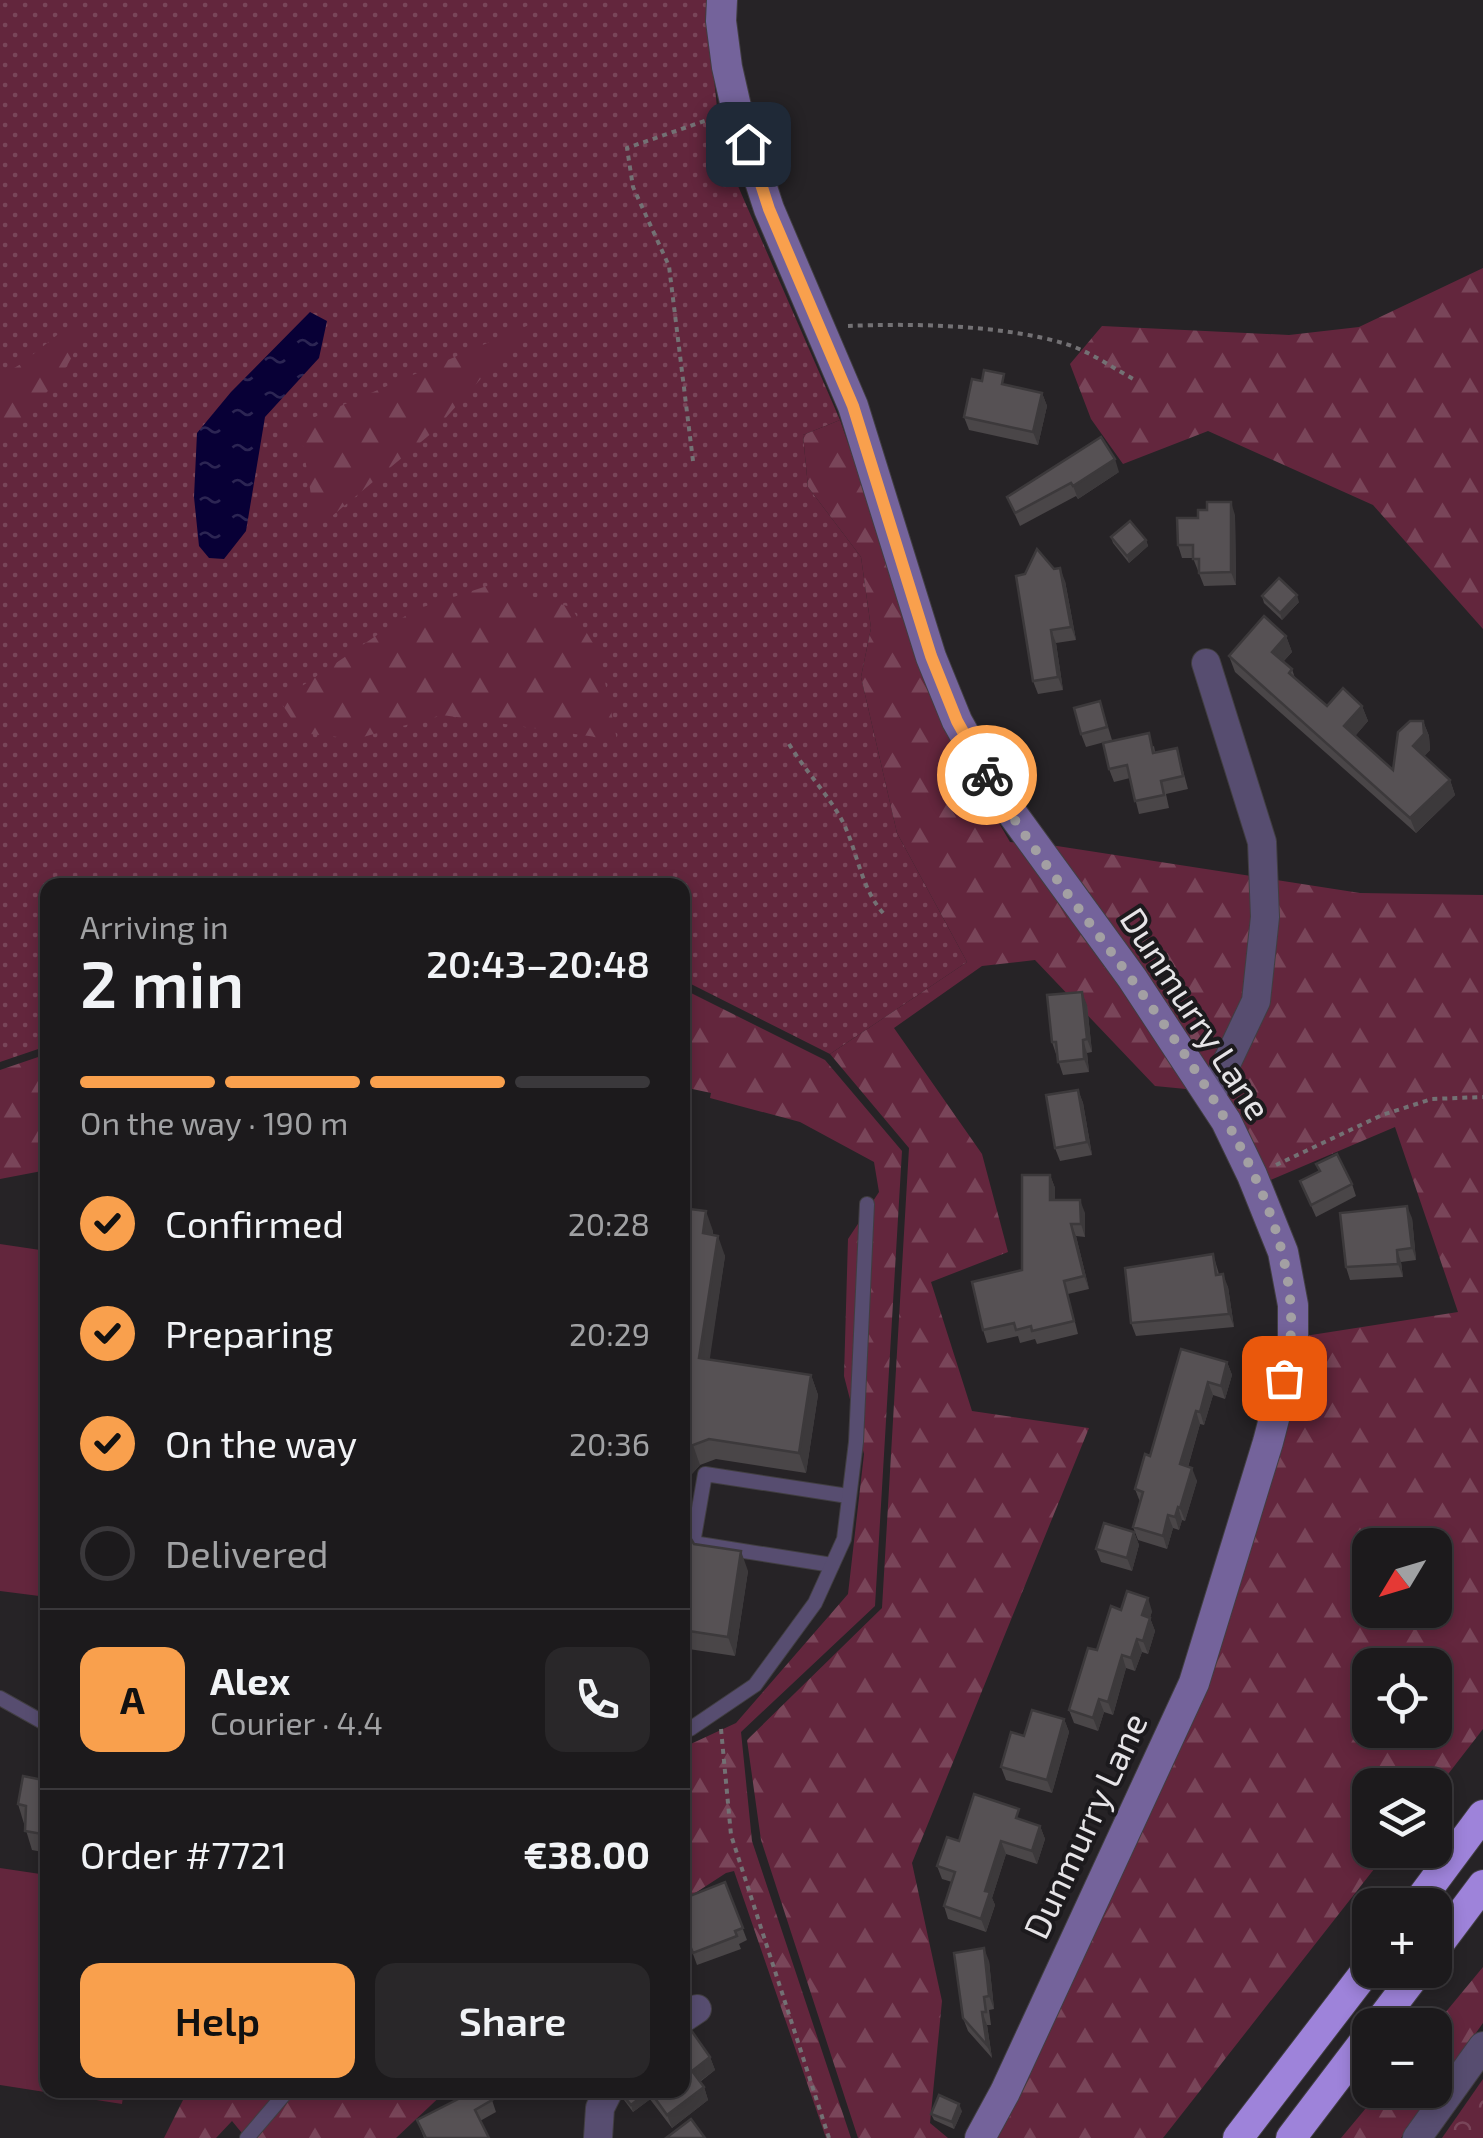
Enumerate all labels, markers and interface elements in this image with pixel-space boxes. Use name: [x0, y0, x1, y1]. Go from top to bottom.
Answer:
pin: [706, 102, 791, 187]
icon: home: [721, 117, 776, 172]
courier: [937, 725, 1037, 825]
icon: bike: [960, 748, 1015, 803]
street label: Dunmurry Lane: [1113, 899, 1281, 1127]
text: Arriving in: [80, 907, 229, 945]
text: 20:43–20:48: [426, 940, 650, 986]
text: 2 min: [80, 943, 244, 1021]
text: On the way · 190 m: [80, 1103, 348, 1141]
icon: check: [80, 1196, 135, 1251]
text: Confirmed: [165, 1200, 344, 1246]
text: 20:28: [568, 1204, 650, 1242]
icon: check: [80, 1306, 135, 1361]
text: Preparing: [165, 1310, 333, 1356]
text: 20:29: [569, 1314, 650, 1352]
pin: [1242, 1336, 1327, 1421]
icon: bag: [1257, 1351, 1312, 1406]
icon: check: [80, 1416, 135, 1471]
text: On the way: [165, 1420, 357, 1466]
text: 20:36: [569, 1424, 650, 1462]
north arrow: [1352, 1528, 1452, 1628]
map controls: [1352, 1528, 1452, 2108]
text: Delivered: [165, 1530, 329, 1576]
button: phone: [545, 1647, 650, 1752]
button: locate: [1352, 1648, 1452, 1748]
text: Alex: [210, 1657, 290, 1703]
text: A: [120, 1676, 145, 1722]
text: Courier · 4.4: [210, 1703, 383, 1741]
street label: Dunmurry Lane: [1014, 1706, 1155, 1945]
button: layers: [1352, 1768, 1452, 1868]
text: Order #7721: [80, 1831, 287, 1877]
text: €38.00: [523, 1831, 650, 1877]
button: +: [1352, 1888, 1452, 1988]
button: Help: [80, 1963, 355, 2078]
button: Share: [375, 1963, 650, 2078]
button: −: [1352, 2008, 1452, 2108]

